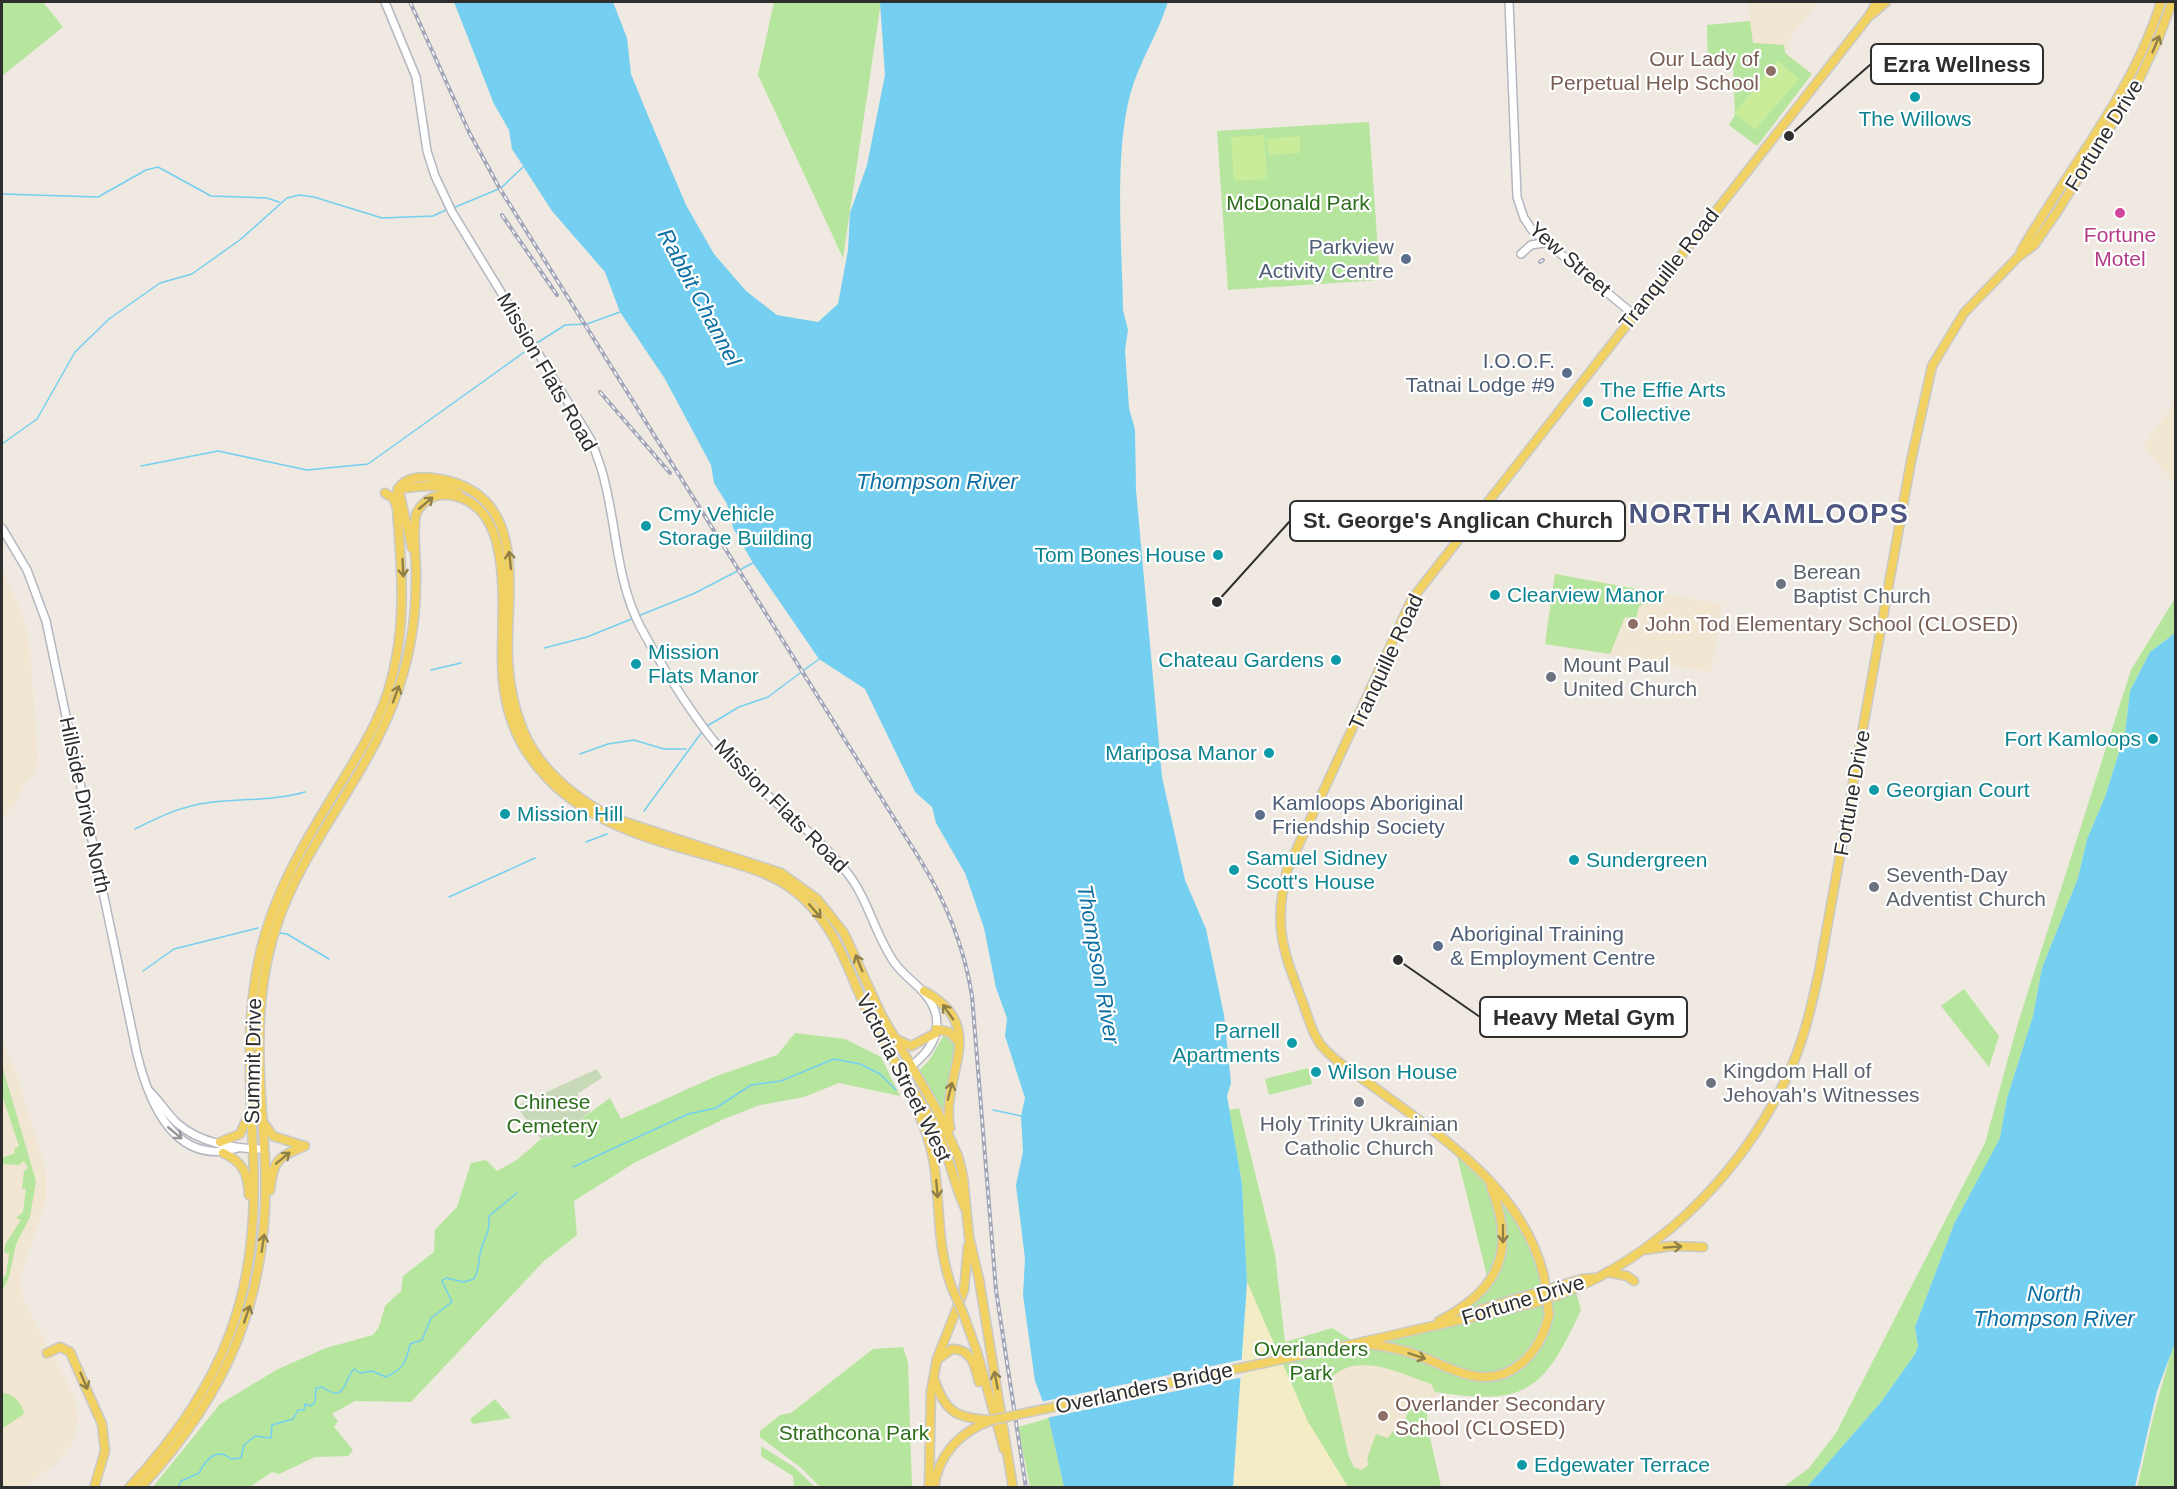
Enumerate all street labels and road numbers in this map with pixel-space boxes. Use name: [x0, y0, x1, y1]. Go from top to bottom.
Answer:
street label: Fortune Drive: [2060, 75, 2147, 195]
street label: Tranquille Road: [1614, 204, 1723, 334]
street label: Yew Street: [1525, 217, 1616, 300]
street label: Mission Flats Road: [493, 289, 602, 455]
street label: Tranquille Road: [1344, 590, 1427, 733]
street label: Hillside Drive North: [56, 715, 115, 895]
street label: Fortune Drive: [1829, 728, 1874, 858]
street label: Mission Flats Road: [710, 734, 853, 877]
street label: Victoria Street West: [852, 990, 957, 1165]
street label: Summit Drive: [240, 998, 265, 1124]
street label: Fortune Drive: [1459, 1270, 1587, 1329]
street label: Overlanders Bridge: [1053, 1357, 1235, 1418]

